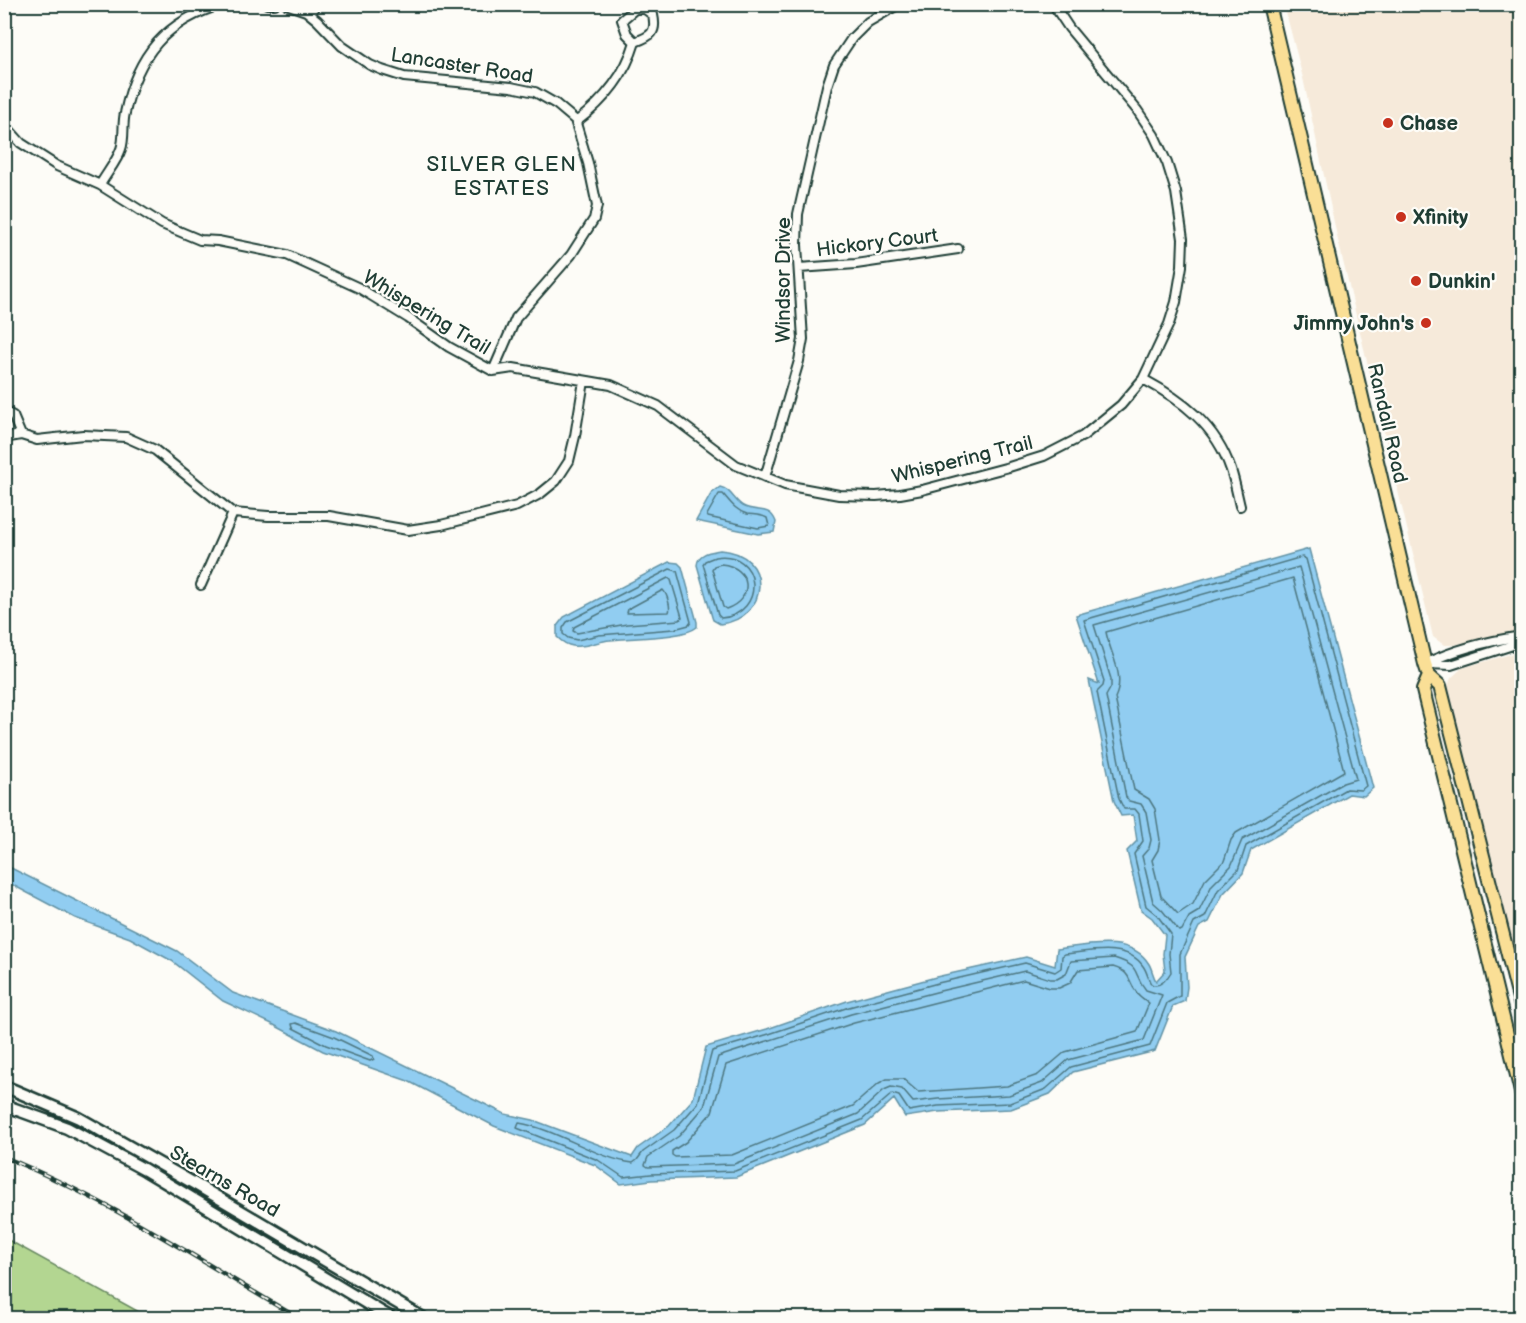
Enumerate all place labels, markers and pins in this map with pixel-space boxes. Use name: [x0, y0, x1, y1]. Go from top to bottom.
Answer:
place label: Chase: [1400, 112, 1458, 136]
marker: Chase: [1381, 116, 1395, 130]
place label: Xfinity: [1413, 206, 1469, 230]
marker: Xfinity: [1394, 210, 1408, 224]
place label: Dunkin': [1428, 270, 1495, 294]
marker: Dunkin': [1409, 274, 1423, 288]
place label: Jimmy John's: [1294, 312, 1414, 336]
marker: Jimmy John's: [1419, 316, 1433, 330]

